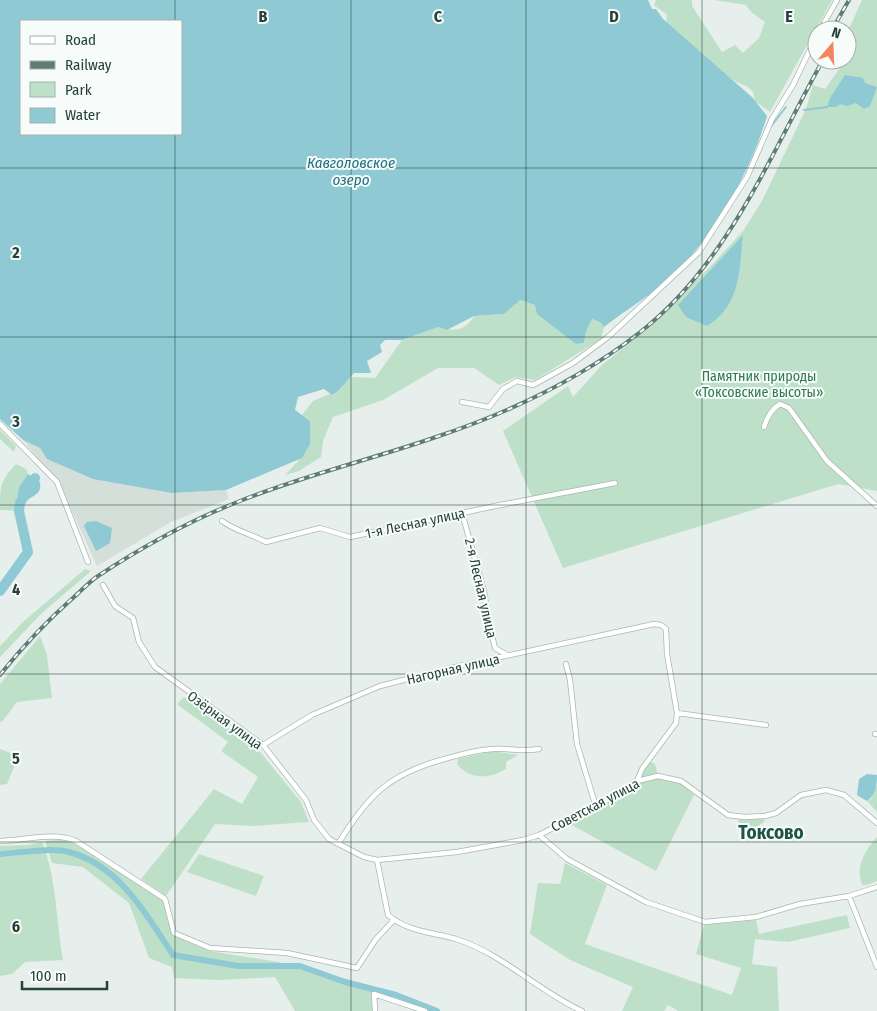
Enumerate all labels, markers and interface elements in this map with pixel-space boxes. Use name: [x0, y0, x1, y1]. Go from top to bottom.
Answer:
text: B: [259, 7, 268, 26]
text: C: [434, 7, 443, 26]
text: D: [609, 7, 619, 26]
text: E: [785, 7, 793, 26]
legend: [20, 20, 182, 135]
north arrow: [807, 20, 857, 70]
text: N: [829, 24, 843, 43]
text: Road: [65, 31, 96, 49]
text: Railway: [65, 56, 112, 74]
text: Park: [65, 81, 92, 99]
text: Water: [65, 106, 101, 124]
water label: Кавголовское озеро: [307, 154, 395, 189]
text: 2: [11, 243, 20, 262]
park label: Памятник природы «Токсовские высоты»: [695, 368, 823, 401]
text: 3: [11, 412, 20, 431]
street label: 1-я Лесная улица: [364, 505, 467, 542]
street label: 2-я Лесная улица: [461, 536, 500, 640]
text: 4: [12, 580, 20, 599]
street label: Нагорная улица: [405, 651, 501, 688]
street label: Озёрная улица: [184, 687, 266, 753]
text: 5: [12, 749, 20, 768]
street label: Советская улица: [548, 775, 642, 836]
district label: Токсово: [738, 821, 804, 844]
text: 6: [12, 917, 20, 936]
scale bar: [22, 958, 108, 990]
text: 100 m: [30, 967, 67, 985]

